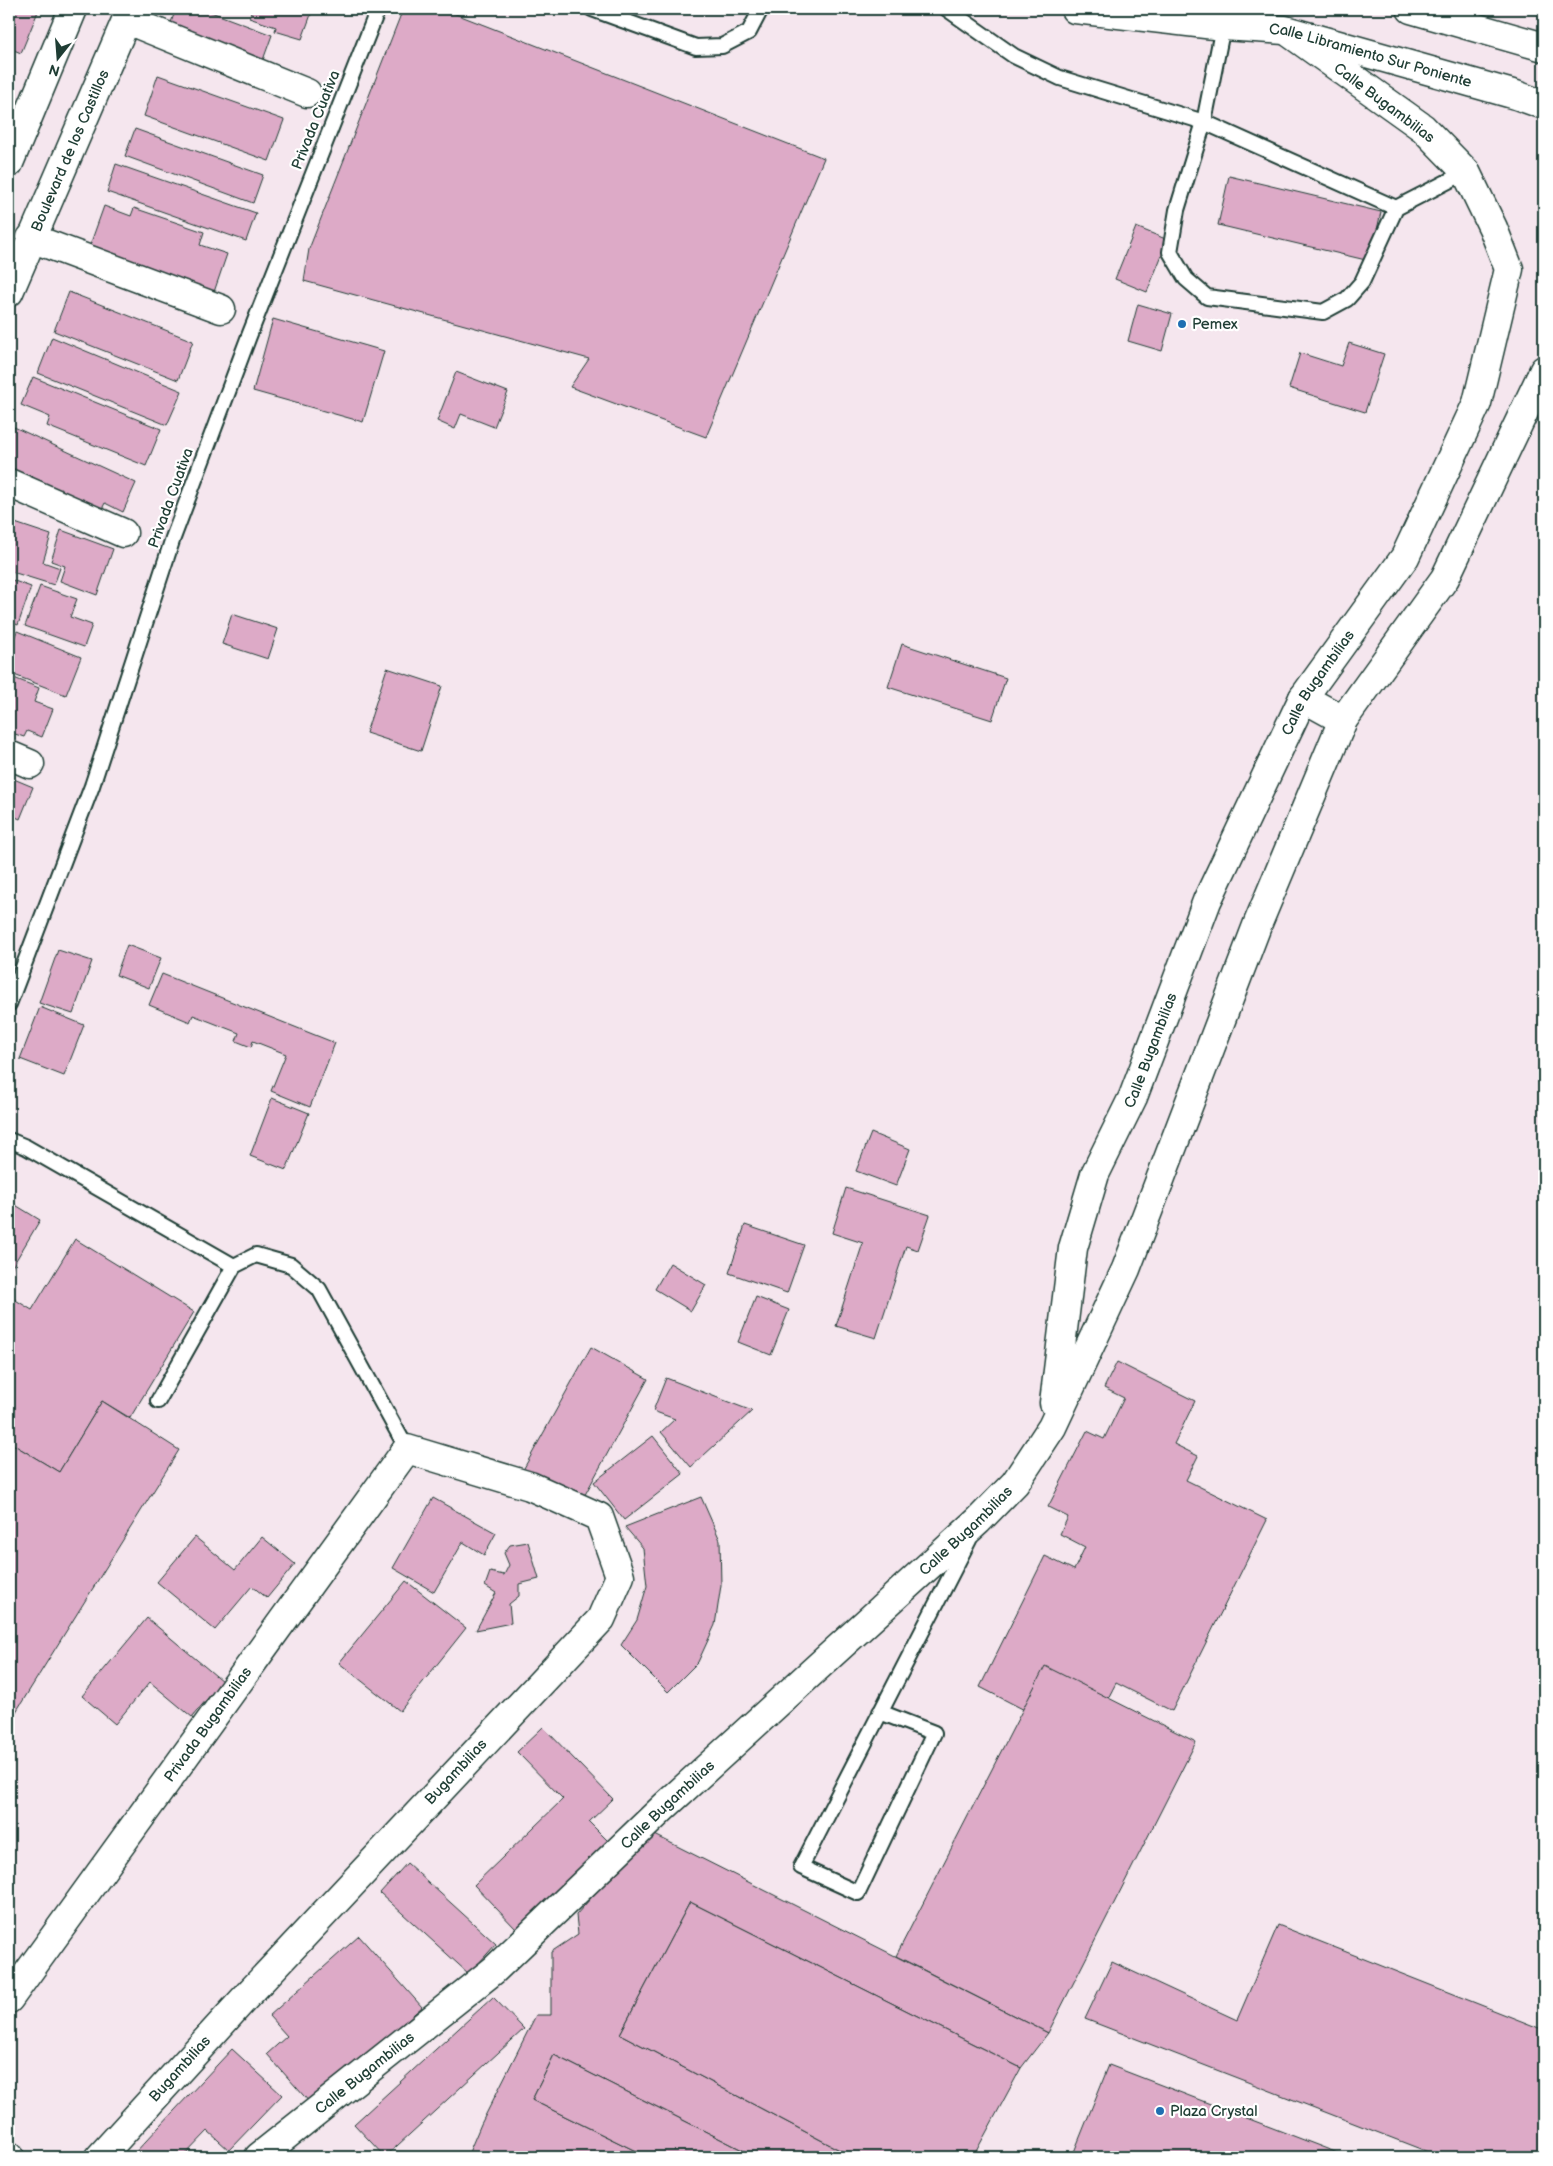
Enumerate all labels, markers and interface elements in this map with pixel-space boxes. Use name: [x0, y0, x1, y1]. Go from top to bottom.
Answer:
street label: Calle Libramiento Sur Poniente: [1269, 20, 1474, 92]
north arrow: [32, 32, 82, 82]
street label: Calle Bugambilias: [1330, 59, 1439, 148]
text: N: [47, 60, 62, 80]
street label: Boulevard de los Castillos: [27, 66, 113, 235]
street label: Privada Cuativa: [288, 68, 344, 172]
place label: Pemex: [1192, 315, 1238, 334]
marker: Pemex: [1176, 318, 1188, 330]
street label: Privada Cuativa: [144, 445, 198, 551]
street label: Calle Bugambilias: [1277, 626, 1359, 738]
street label: Calle Bugambilias: [1120, 990, 1181, 1111]
street label: Calle Bugambilias: [915, 1481, 1017, 1580]
street label: Privada Bugambilias: [160, 1663, 256, 1786]
street label: Bugambilias: [421, 1735, 492, 1809]
street label: Calle Bugambilias: [616, 1756, 719, 1853]
street label: Calle Bugambilias: [311, 2027, 419, 2118]
street label: Bugambilias: [145, 2031, 215, 2106]
place label: Plaza Crystal: [1170, 2102, 1258, 2121]
marker: Plaza Crystal: [1154, 2105, 1166, 2117]

